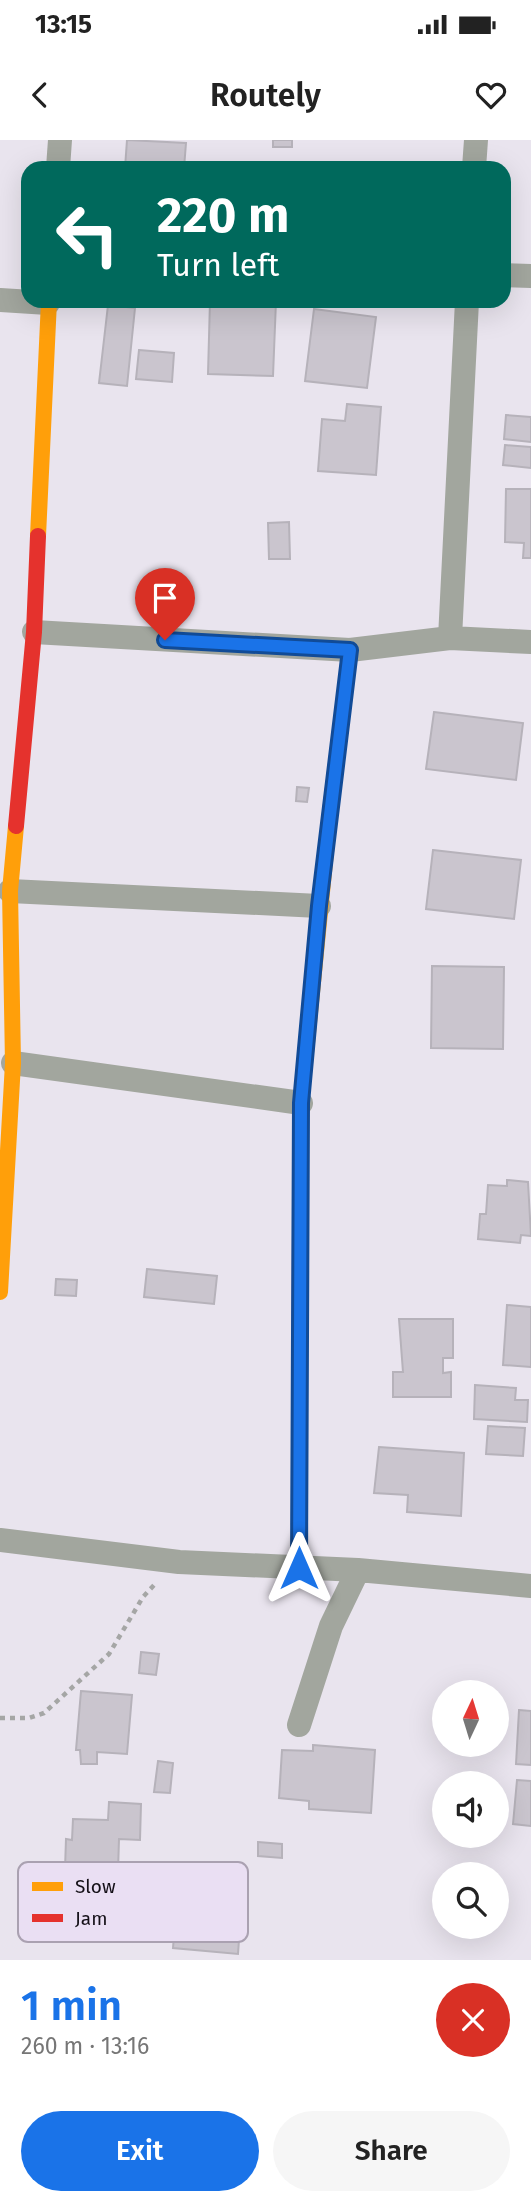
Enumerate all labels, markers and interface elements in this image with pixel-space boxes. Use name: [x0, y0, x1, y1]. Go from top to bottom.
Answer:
text: 13:15: [35, 9, 92, 40]
icon: back: [21, 76, 59, 114]
text: Routely: [210, 76, 321, 114]
icon: heart: [472, 76, 510, 114]
text: 220 m: [157, 186, 289, 245]
icon: left: [42, 189, 133, 280]
text: Turn left: [157, 246, 279, 284]
pin: [135, 568, 195, 640]
icon: arrive: [146, 579, 184, 617]
position arrow: [262, 1531, 336, 1605]
north arrow: [432, 1680, 509, 1757]
map controls: [432, 1680, 509, 1939]
button: sound: [432, 1771, 509, 1848]
legend: [18, 1862, 248, 1942]
button: search: [432, 1862, 509, 1939]
text: Slow: [75, 1875, 116, 1898]
text: Jam: [75, 1907, 107, 1930]
text: 1 min: [21, 1981, 122, 2031]
button: close: [436, 1983, 510, 2057]
text: 260 m · 13:16: [21, 2032, 149, 2060]
button: Exit: [21, 2111, 259, 2191]
button: Share: [273, 2111, 510, 2191]

